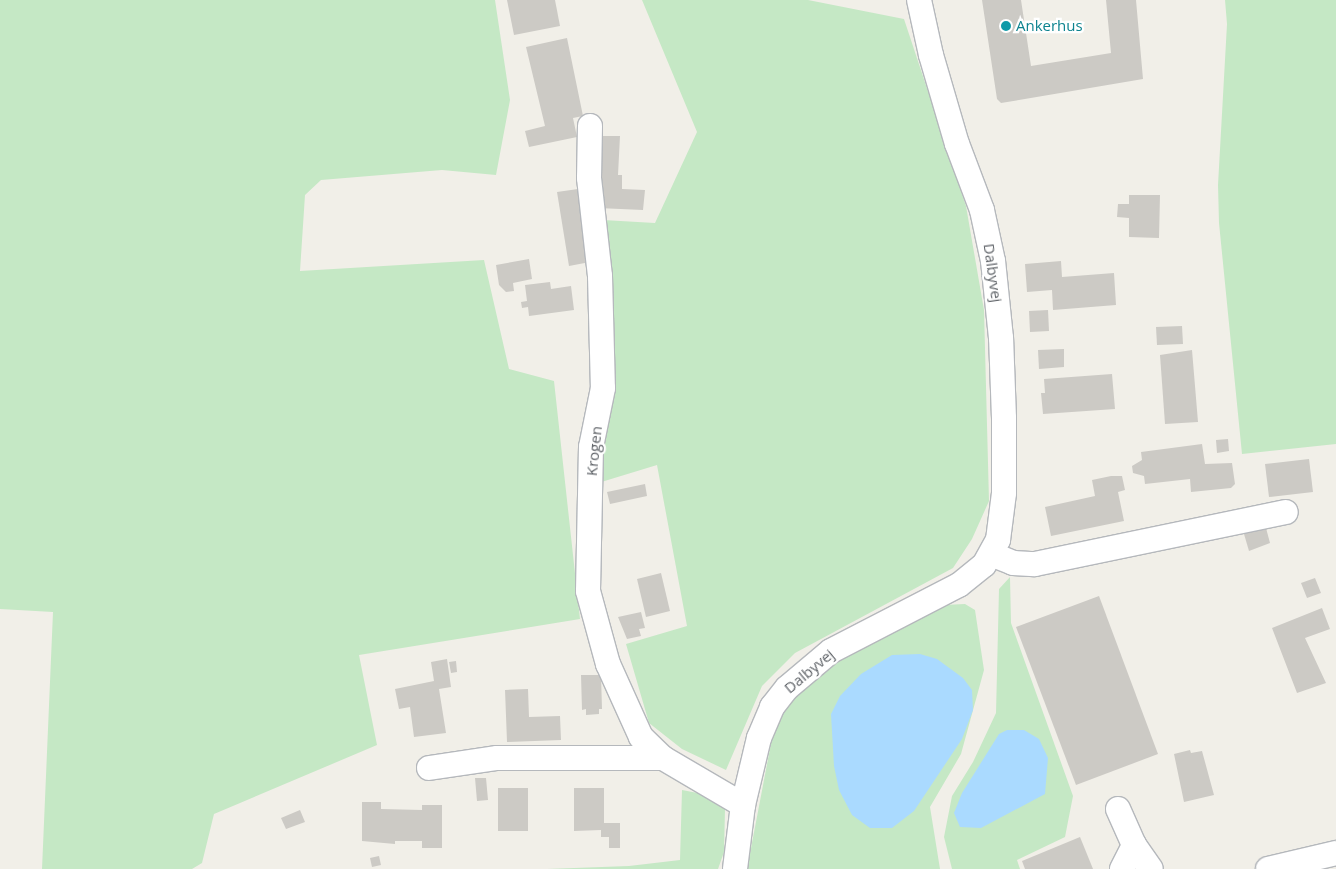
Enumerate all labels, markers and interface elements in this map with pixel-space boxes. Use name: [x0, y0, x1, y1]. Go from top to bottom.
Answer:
place label: Ankerhus: [1016, 17, 1083, 35]
marker: Ankerhus: [1000, 20, 1012, 32]
street label: Dalbyvej: [980, 242, 1006, 304]
street label: Krogen: [582, 425, 606, 477]
street label: Dalbyvej: [780, 645, 838, 697]

